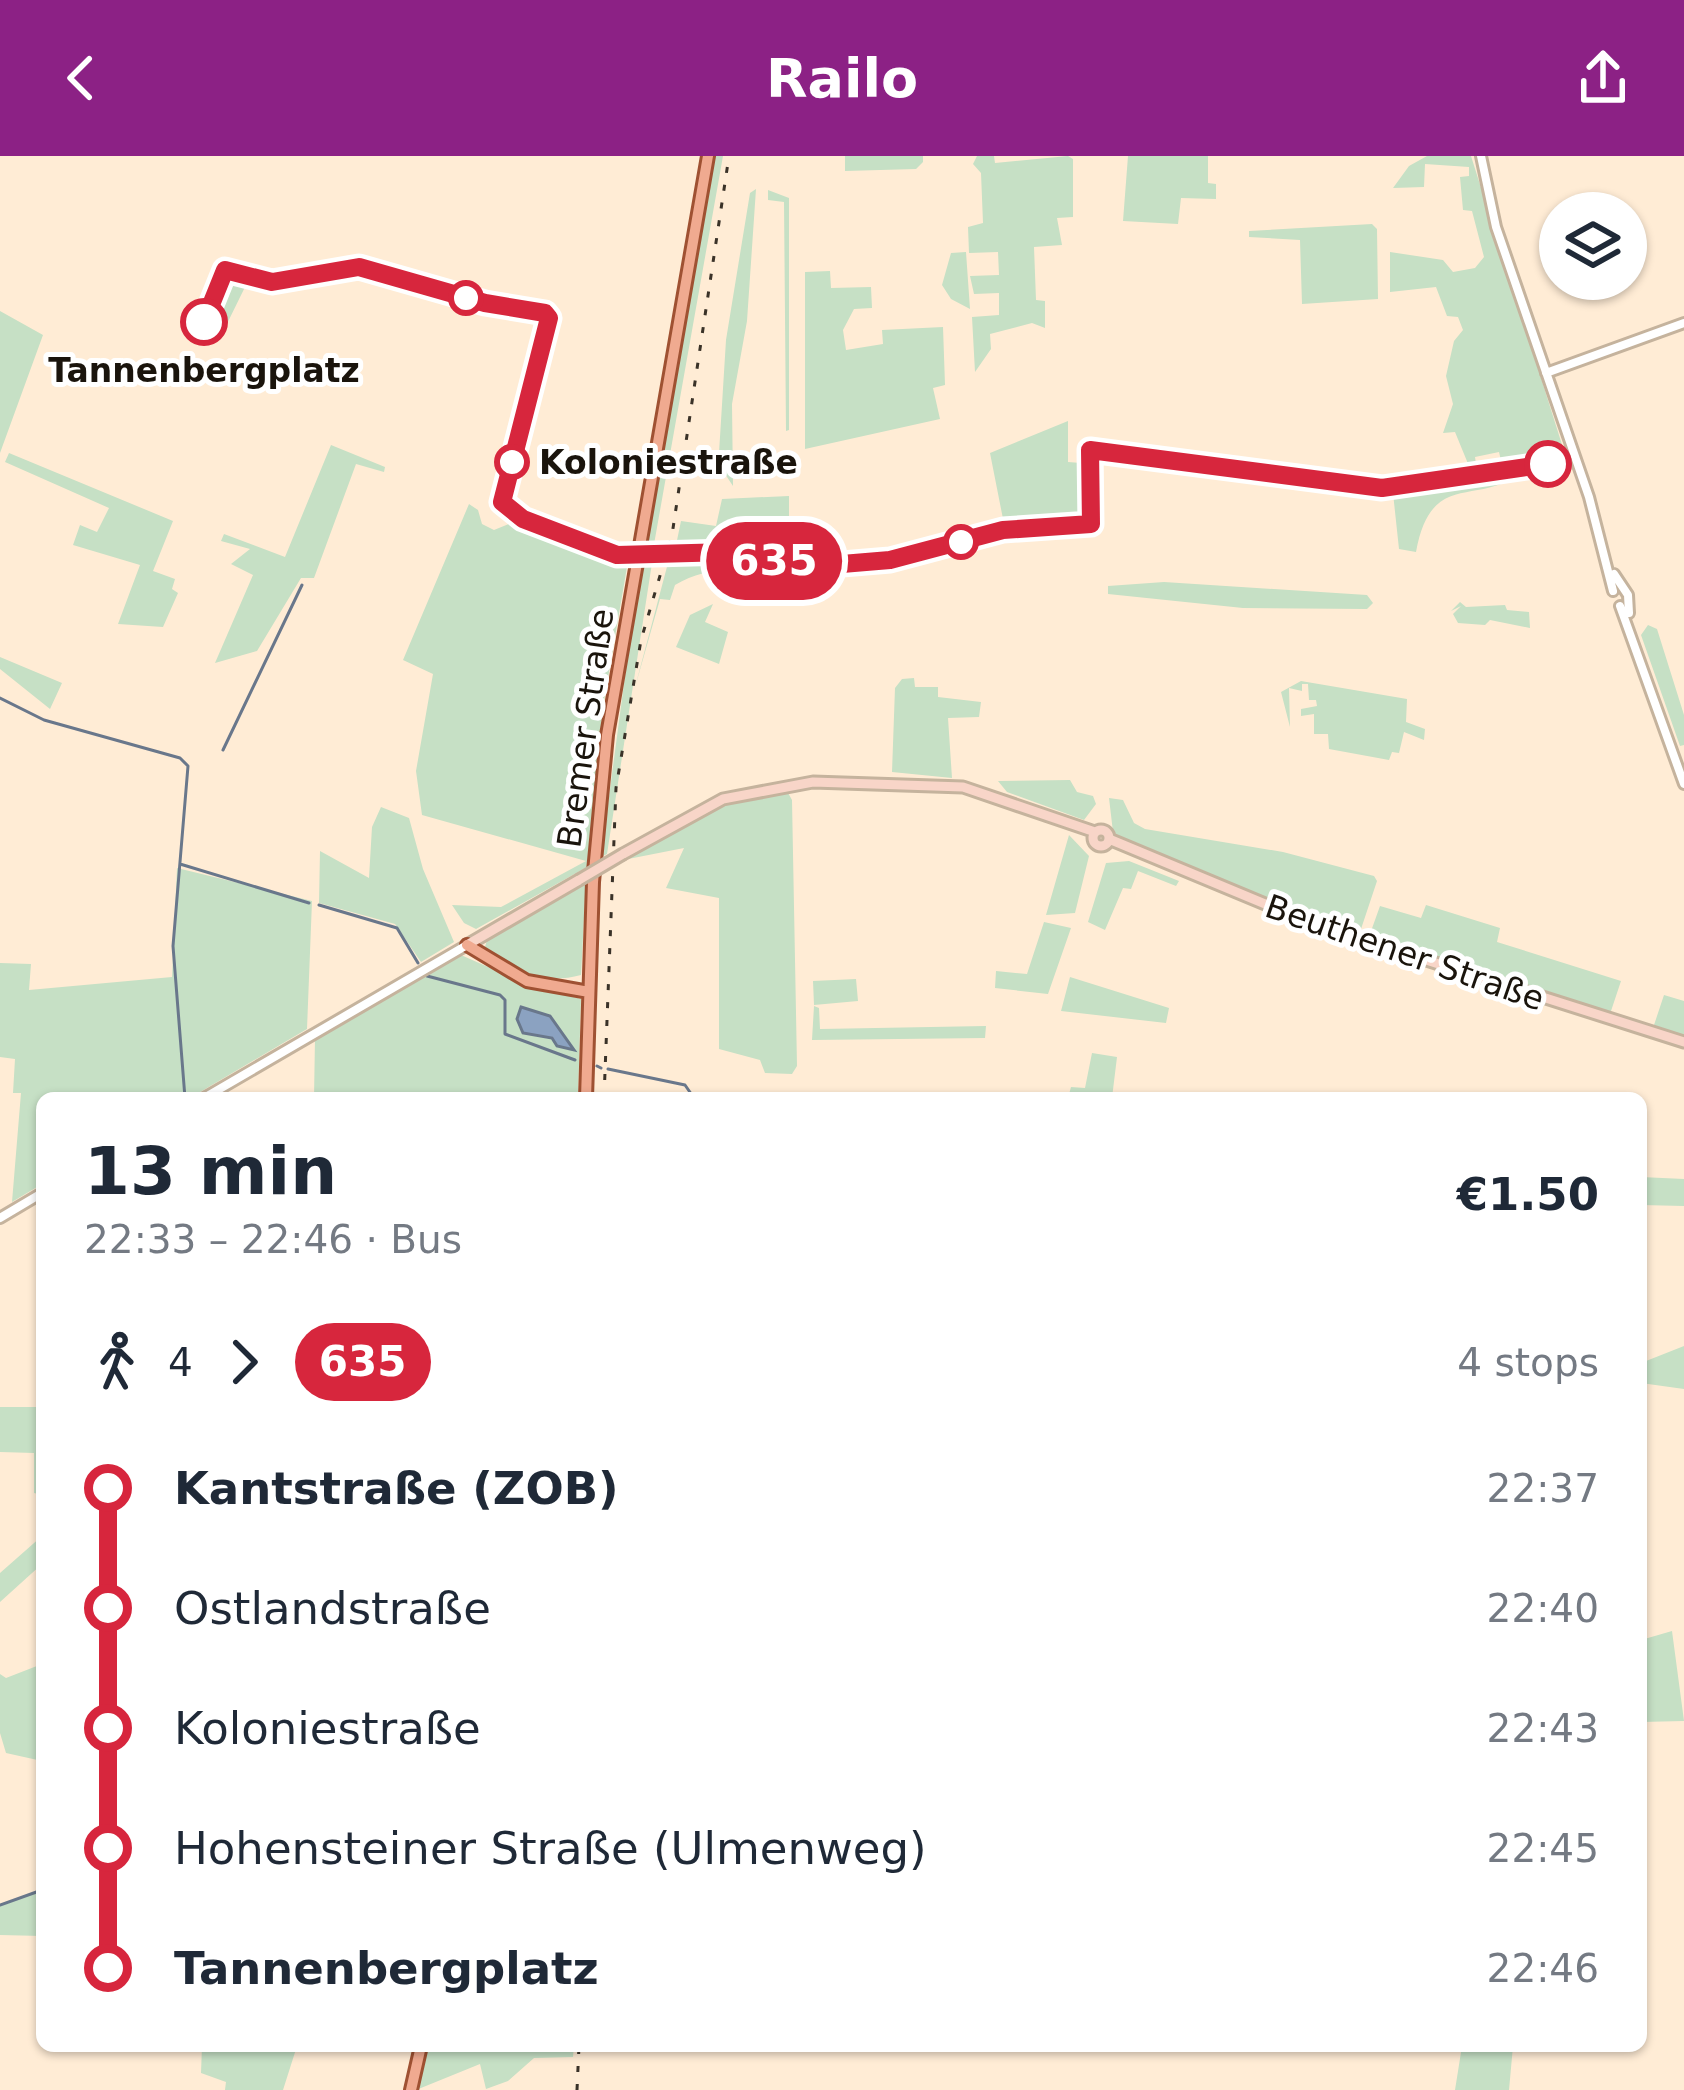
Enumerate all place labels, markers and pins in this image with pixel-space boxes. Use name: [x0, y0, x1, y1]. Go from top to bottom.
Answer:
unlabelled marker: [450, 282, 482, 314]
marker: Tannenbergplatz: [182, 300, 226, 344]
place label: Tannenbergplatz: [48, 351, 360, 390]
unlabelled marker: [1526, 442, 1570, 486]
place label: Koloniestraße: [539, 443, 798, 482]
marker: Koloniestraße: [496, 446, 528, 478]
unlabelled marker: [945, 526, 977, 558]

